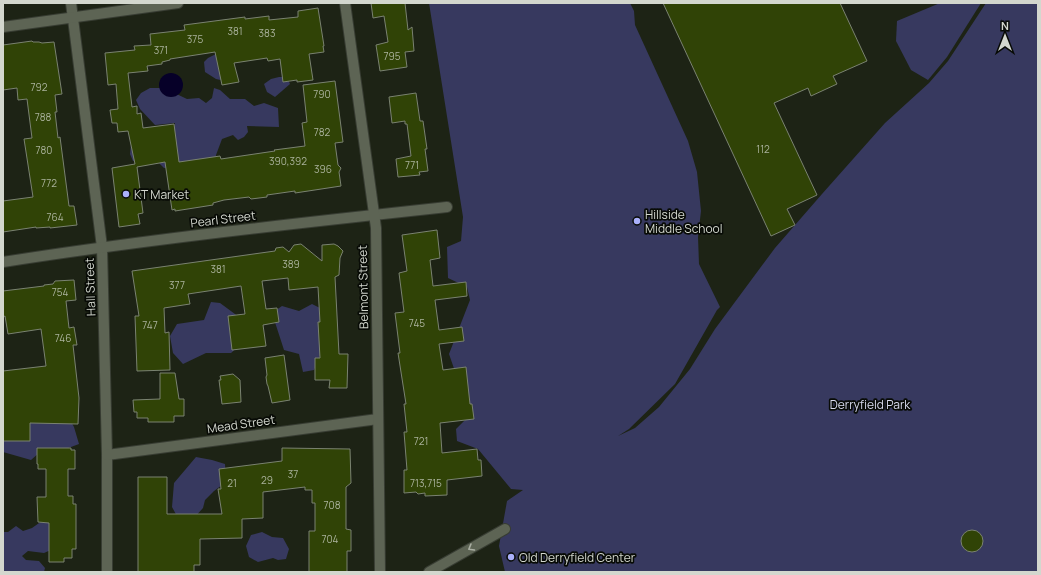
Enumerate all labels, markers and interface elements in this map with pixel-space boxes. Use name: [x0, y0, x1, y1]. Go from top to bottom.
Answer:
north arrow: [985, 16, 1025, 56]
text: N: [1001, 18, 1009, 33]
house number: 381: [227, 24, 243, 38]
house number: 383: [259, 26, 275, 40]
house number: 375: [187, 32, 203, 46]
house number: 371: [154, 43, 168, 57]
house number: 795: [383, 49, 401, 63]
house number: 792: [31, 80, 48, 94]
house number: 790: [313, 87, 331, 101]
house number: 788: [35, 110, 52, 124]
house number: 782: [314, 125, 331, 139]
house number: 112: [756, 142, 770, 156]
house number: 780: [36, 143, 52, 157]
house number: 390,392: [269, 154, 307, 168]
house number: 771: [405, 158, 419, 172]
house number: 396: [314, 162, 332, 176]
house number: 772: [41, 176, 57, 190]
place label: KT Market: [134, 186, 189, 203]
marker: KT Market: [121, 189, 131, 199]
place label: Hillside Middle School: [645, 206, 723, 237]
street label: Pearl Street: [189, 207, 257, 231]
house number: 764: [46, 210, 64, 224]
marker: Hillside Middle School: [632, 216, 642, 226]
street label: Belmont Street: [354, 245, 372, 329]
street label: Hall Street: [80, 257, 100, 316]
house number: 389: [282, 257, 300, 271]
house number: 381: [210, 262, 226, 276]
house number: 377: [169, 278, 185, 292]
house number: 754: [52, 285, 68, 299]
house number: 745: [409, 316, 425, 330]
house number: 747: [142, 318, 158, 332]
house number: 746: [55, 331, 71, 345]
park label: Derryfield Park: [830, 396, 911, 413]
street label: Mead Street: [206, 411, 276, 437]
house number: 721: [414, 434, 428, 448]
house number: 37: [288, 467, 298, 481]
house number: 29: [261, 473, 273, 487]
house number: 21: [227, 476, 237, 490]
house number: 713,715: [410, 476, 442, 490]
house number: 708: [324, 498, 341, 512]
house number: 704: [321, 532, 339, 546]
one-way arrow: [468, 543, 475, 550]
place label: Old Derryfield Center: [519, 549, 636, 566]
marker: Old Derryfield Center: [506, 552, 516, 562]

